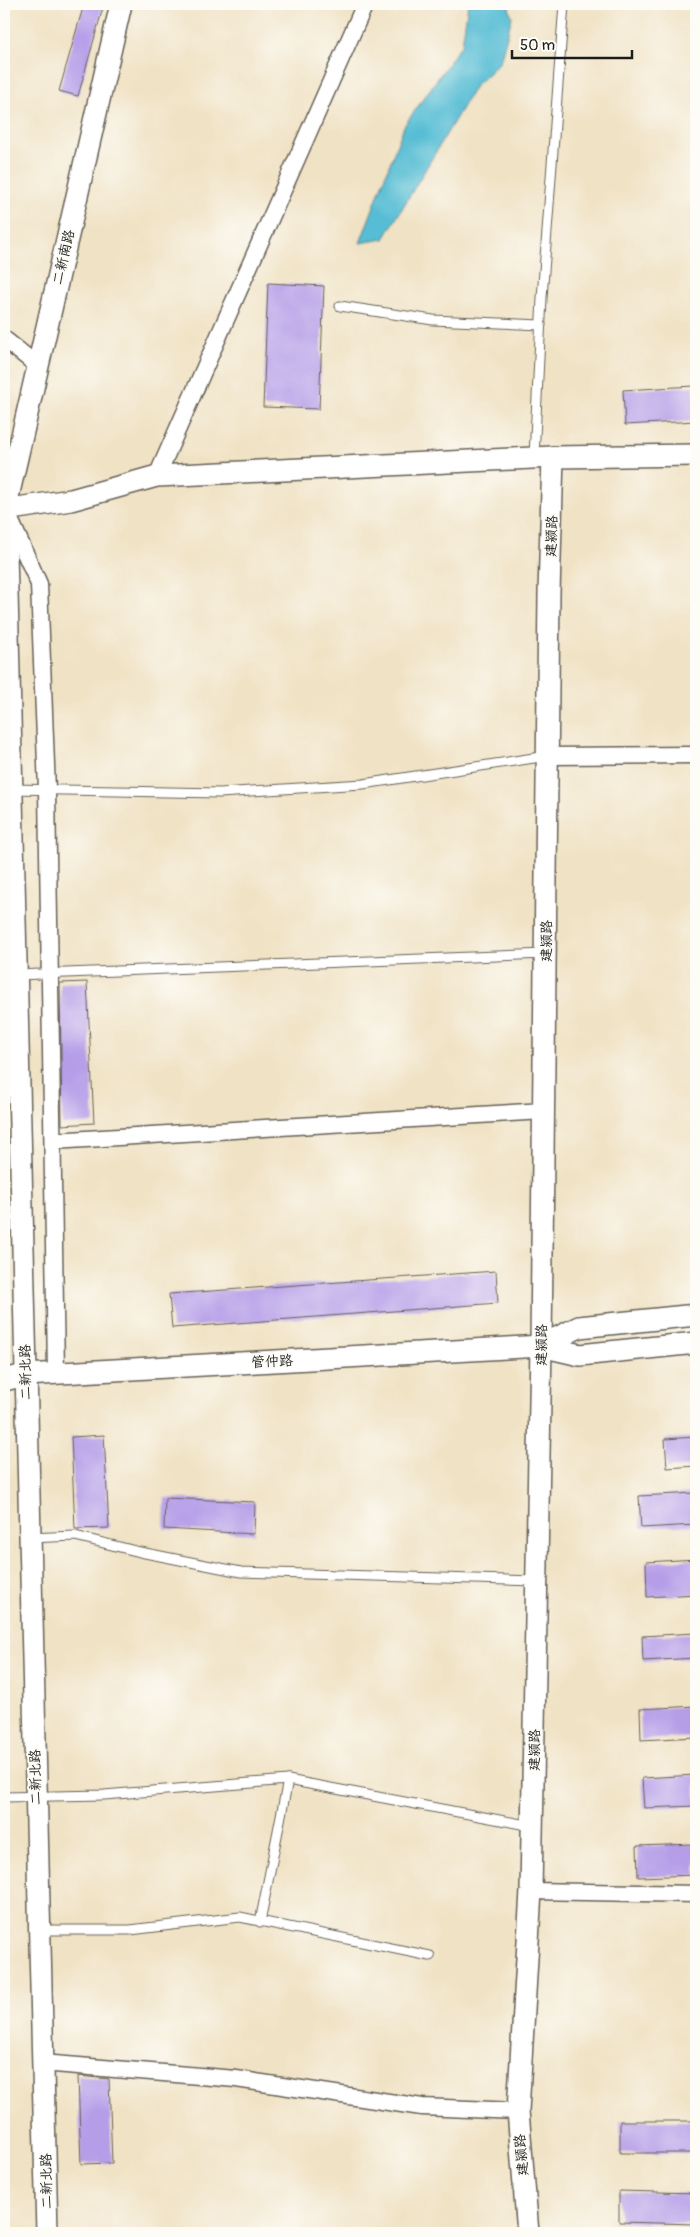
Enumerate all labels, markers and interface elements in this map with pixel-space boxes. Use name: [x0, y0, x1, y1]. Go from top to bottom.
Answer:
scale bar: [512, 28, 632, 60]
text: 50 m: [520, 36, 555, 55]
street label: 二新南路: [49, 228, 78, 286]
street label: 建颍路: [542, 515, 561, 557]
street label: 建颍路: [538, 920, 555, 962]
street label: 建颍路: [533, 1324, 550, 1366]
street label: 二新北路: [17, 1344, 34, 1400]
street label: 管仲路: [251, 1352, 293, 1371]
street label: 建颍路: [526, 1729, 543, 1771]
street label: 二新北路: [27, 1749, 44, 1805]
street label: 建颍路: [511, 2133, 532, 2177]
street label: 二新北路: [38, 2153, 55, 2209]

